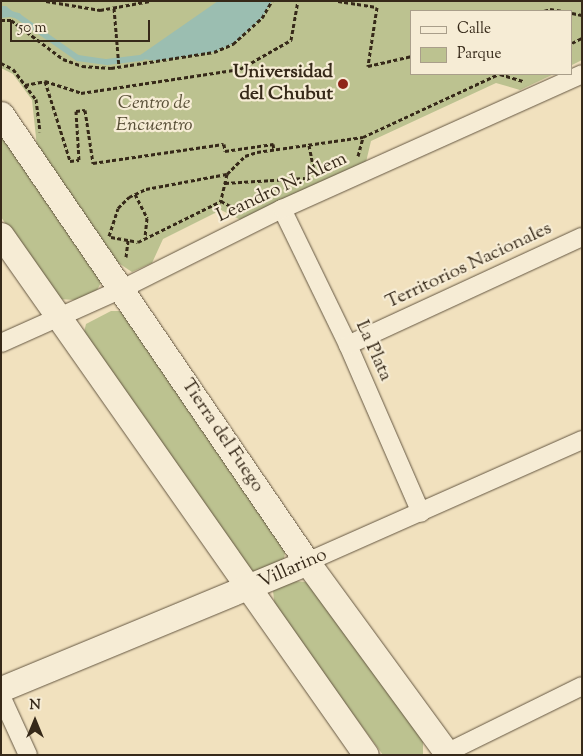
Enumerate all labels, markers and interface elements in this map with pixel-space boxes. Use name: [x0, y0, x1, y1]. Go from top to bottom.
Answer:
scale bar: [12, 10, 152, 42]
legend: [410, 10, 573, 75]
text: 50 m: [18, 18, 47, 39]
text: Calle: [457, 19, 491, 40]
text: Parque: [457, 44, 501, 65]
place label: Universidad del Chubut: [233, 62, 333, 106]
marker: Universidad del Chubut: [337, 78, 349, 90]
park label: Centro de Encuentro: [115, 93, 193, 137]
street label: Leandro N. Alem: [213, 148, 351, 228]
street label: Territorios Nacionales: [382, 218, 556, 314]
street label: La Plata: [350, 317, 396, 385]
street label: Tierra del Fuego: [176, 375, 268, 497]
street label: Villarino: [255, 544, 331, 594]
north arrow: [10, 696, 60, 746]
text: N: [29, 696, 41, 716]

